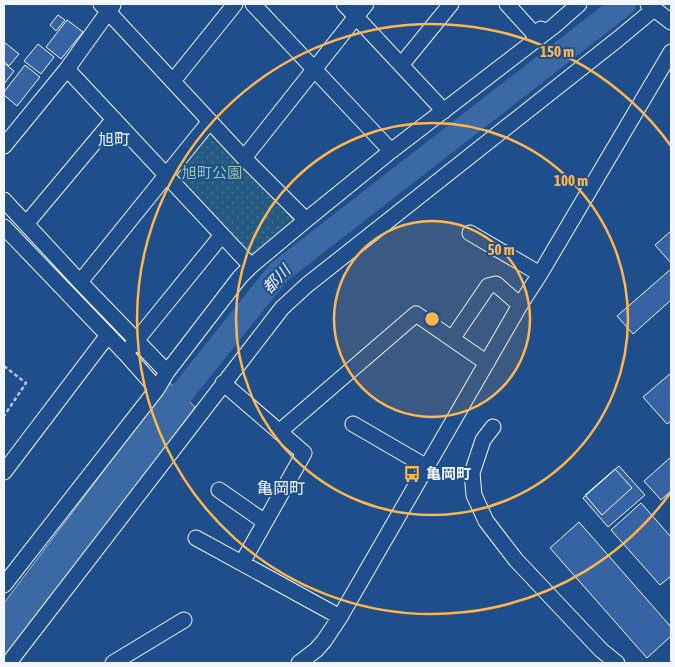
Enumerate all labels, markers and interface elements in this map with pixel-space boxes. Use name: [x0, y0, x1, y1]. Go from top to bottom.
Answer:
text: 150 m: [540, 43, 574, 60]
district label: 旭町: [98, 130, 130, 148]
park label: 旭町公園: [182, 164, 242, 181]
text: 100 m: [554, 172, 588, 189]
text: 50 m: [488, 241, 515, 258]
water label: 都川: [259, 260, 295, 297]
centre of rings: [423, 310, 441, 328]
bus stop icon: 亀岡町: [402, 464, 422, 484]
place label: 亀岡町: [426, 465, 471, 482]
district label: 亀岡町: [257, 479, 305, 497]

